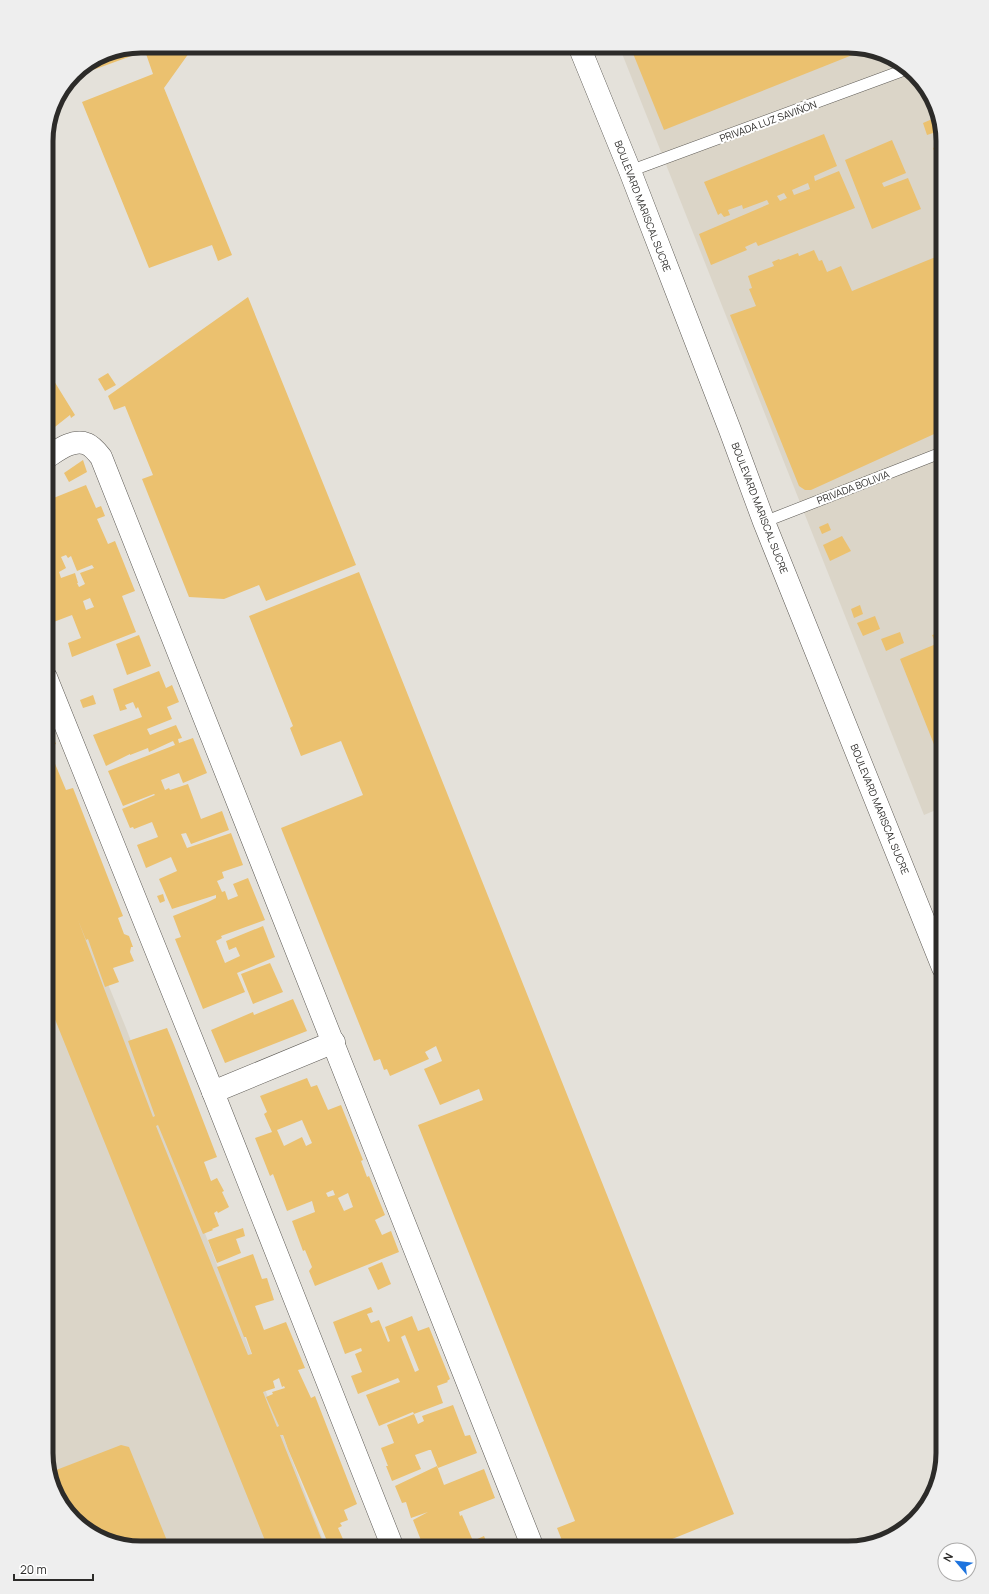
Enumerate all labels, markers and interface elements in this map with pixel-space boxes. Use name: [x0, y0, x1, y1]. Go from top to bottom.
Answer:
street label: PRIVADA LUZ SAVIÑÓN: [717, 97, 819, 145]
street label: BOULEVARD MARISCAL SUCRE: [611, 138, 675, 274]
street label: BOULEVARD MARISCAL SUCRE: [728, 440, 792, 576]
street label: PRIVADA BOLIVIA: [815, 466, 892, 507]
street label: BOULEVARD MARISCAL SUCRE: [847, 742, 913, 877]
north arrow: [937, 1542, 977, 1582]
text: N: [939, 1550, 956, 1564]
scale bar: [14, 1556, 93, 1582]
text: 20 m: [20, 1561, 47, 1578]

